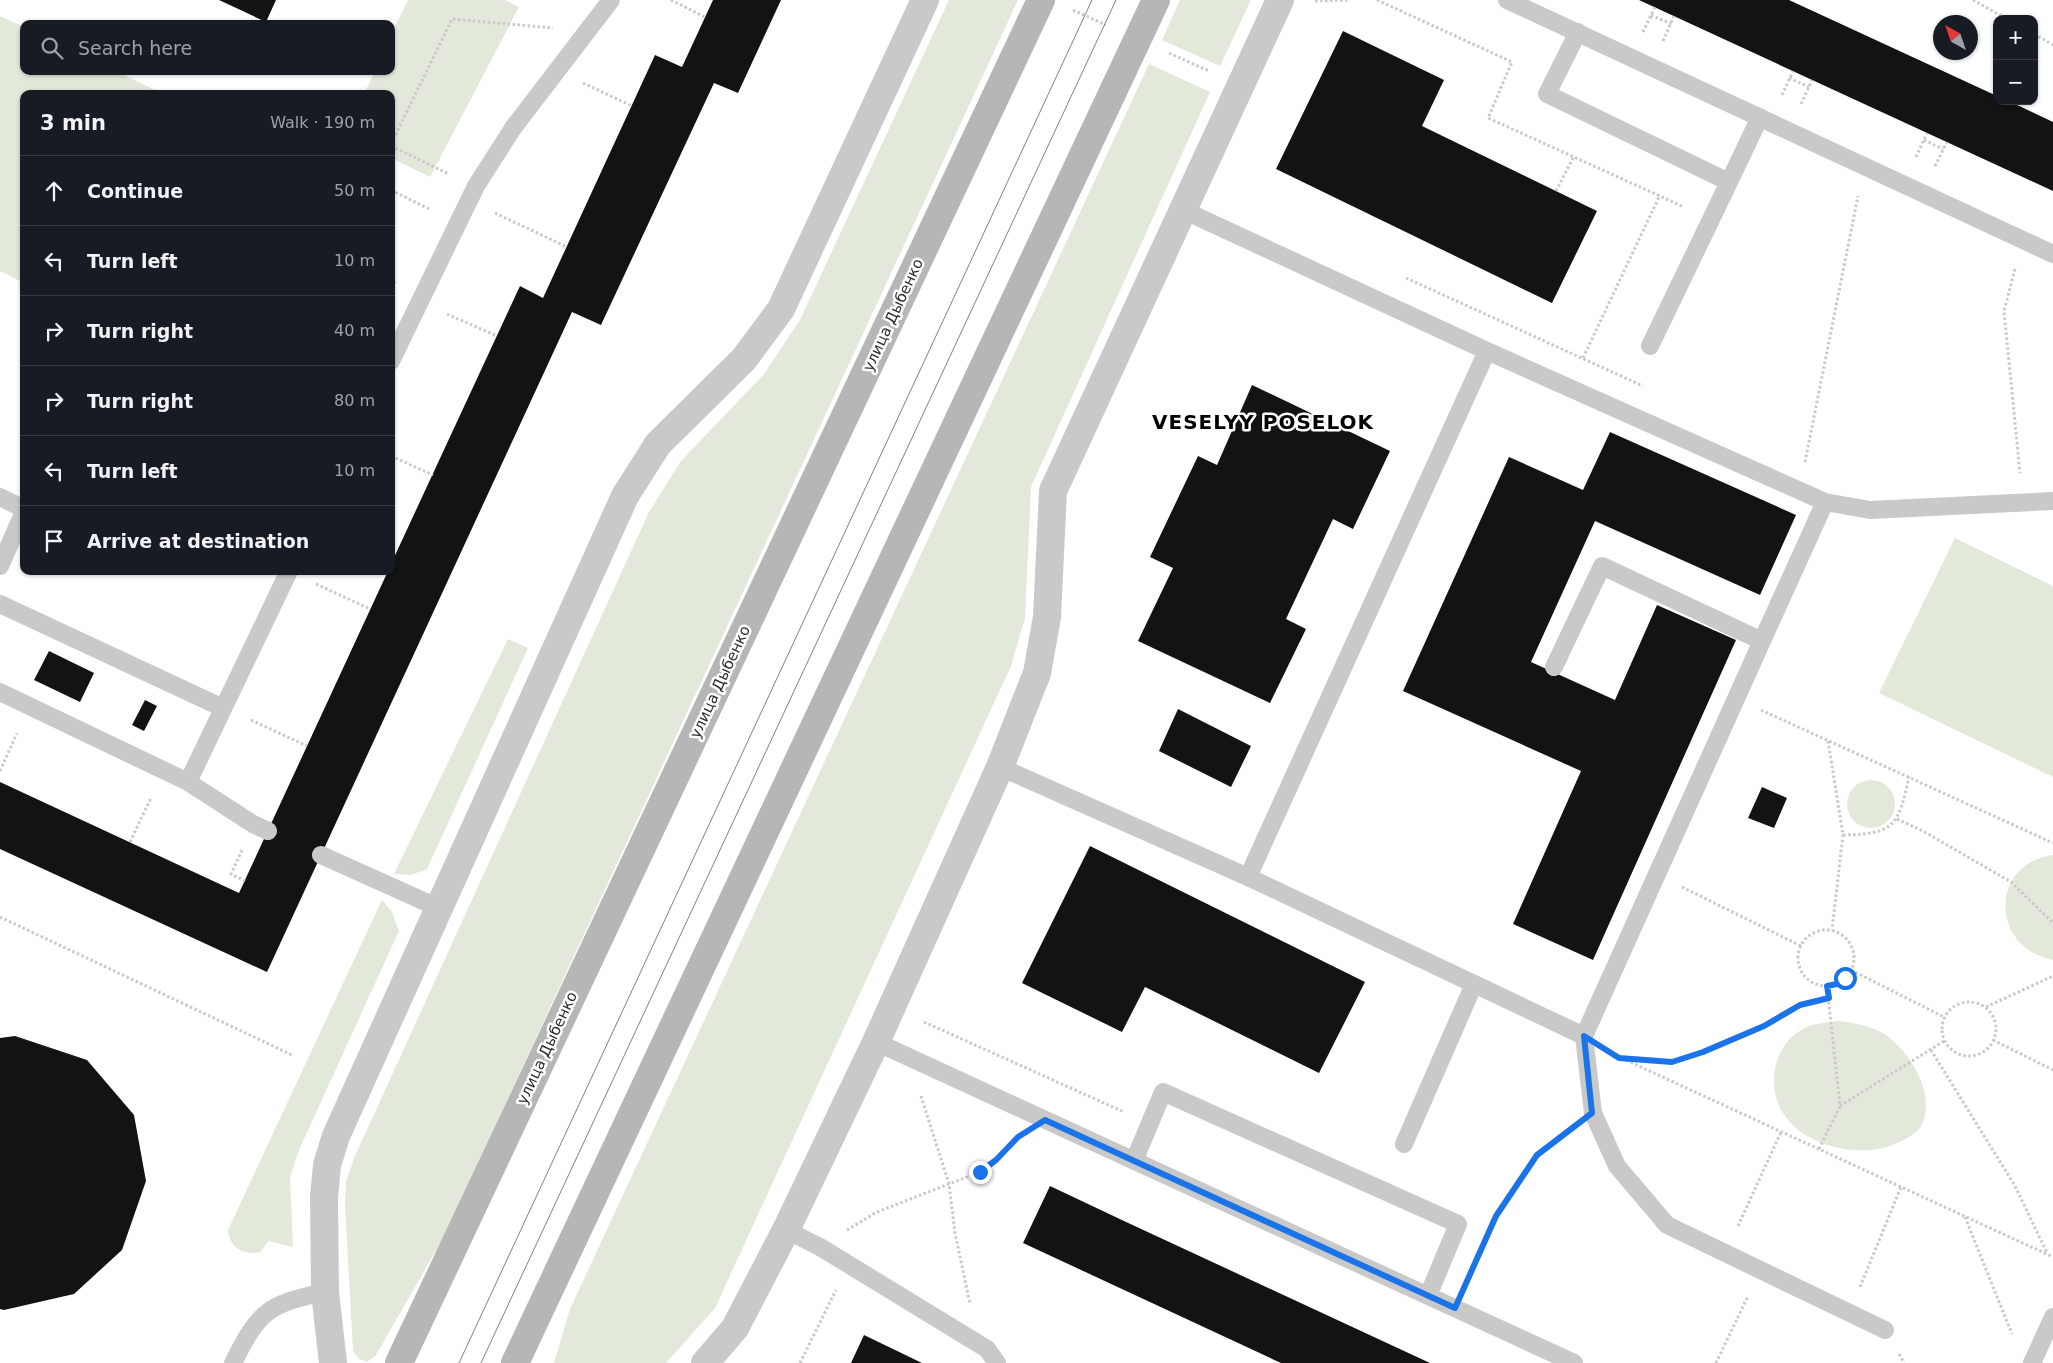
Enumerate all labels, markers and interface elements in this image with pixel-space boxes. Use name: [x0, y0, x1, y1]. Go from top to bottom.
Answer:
north arrow: [1933, 15, 1978, 60]
map controls: [1993, 15, 2038, 105]
button: +: [1993, 15, 2038, 60]
search box: [20, 20, 395, 75]
icon: search: [38, 34, 66, 62]
text: Search here: [78, 37, 192, 59]
button: −: [1993, 60, 2038, 105]
text: 3 min: [40, 111, 106, 135]
text: Walk · 190 m: [270, 113, 375, 132]
icon: ahead: [40, 177, 68, 205]
text: Continue: [87, 180, 183, 202]
text: 50 m: [334, 181, 375, 200]
icon: left: [40, 247, 68, 275]
text: Turn left: [87, 250, 178, 272]
text: 10 m: [334, 251, 375, 270]
street label: улица Дыбенко: [859, 256, 927, 374]
icon: right: [40, 317, 68, 345]
text: Turn right: [87, 320, 193, 342]
text: 40 m: [334, 321, 375, 340]
icon: right: [40, 387, 68, 415]
text: Turn right: [87, 390, 193, 412]
text: 80 m: [334, 391, 375, 410]
district label: VESELYY POSELOK: [1152, 410, 1375, 434]
icon: left: [40, 457, 68, 485]
text: Turn left: [87, 460, 178, 482]
text: 10 m: [334, 461, 375, 480]
icon: arrive: [40, 527, 68, 555]
text: Arrive at destination: [87, 530, 309, 552]
street label: улица Дыбенко: [686, 623, 754, 741]
route start: [1834, 967, 1857, 990]
street label: улица Дыбенко: [513, 989, 581, 1107]
route end: [969, 1161, 992, 1184]

